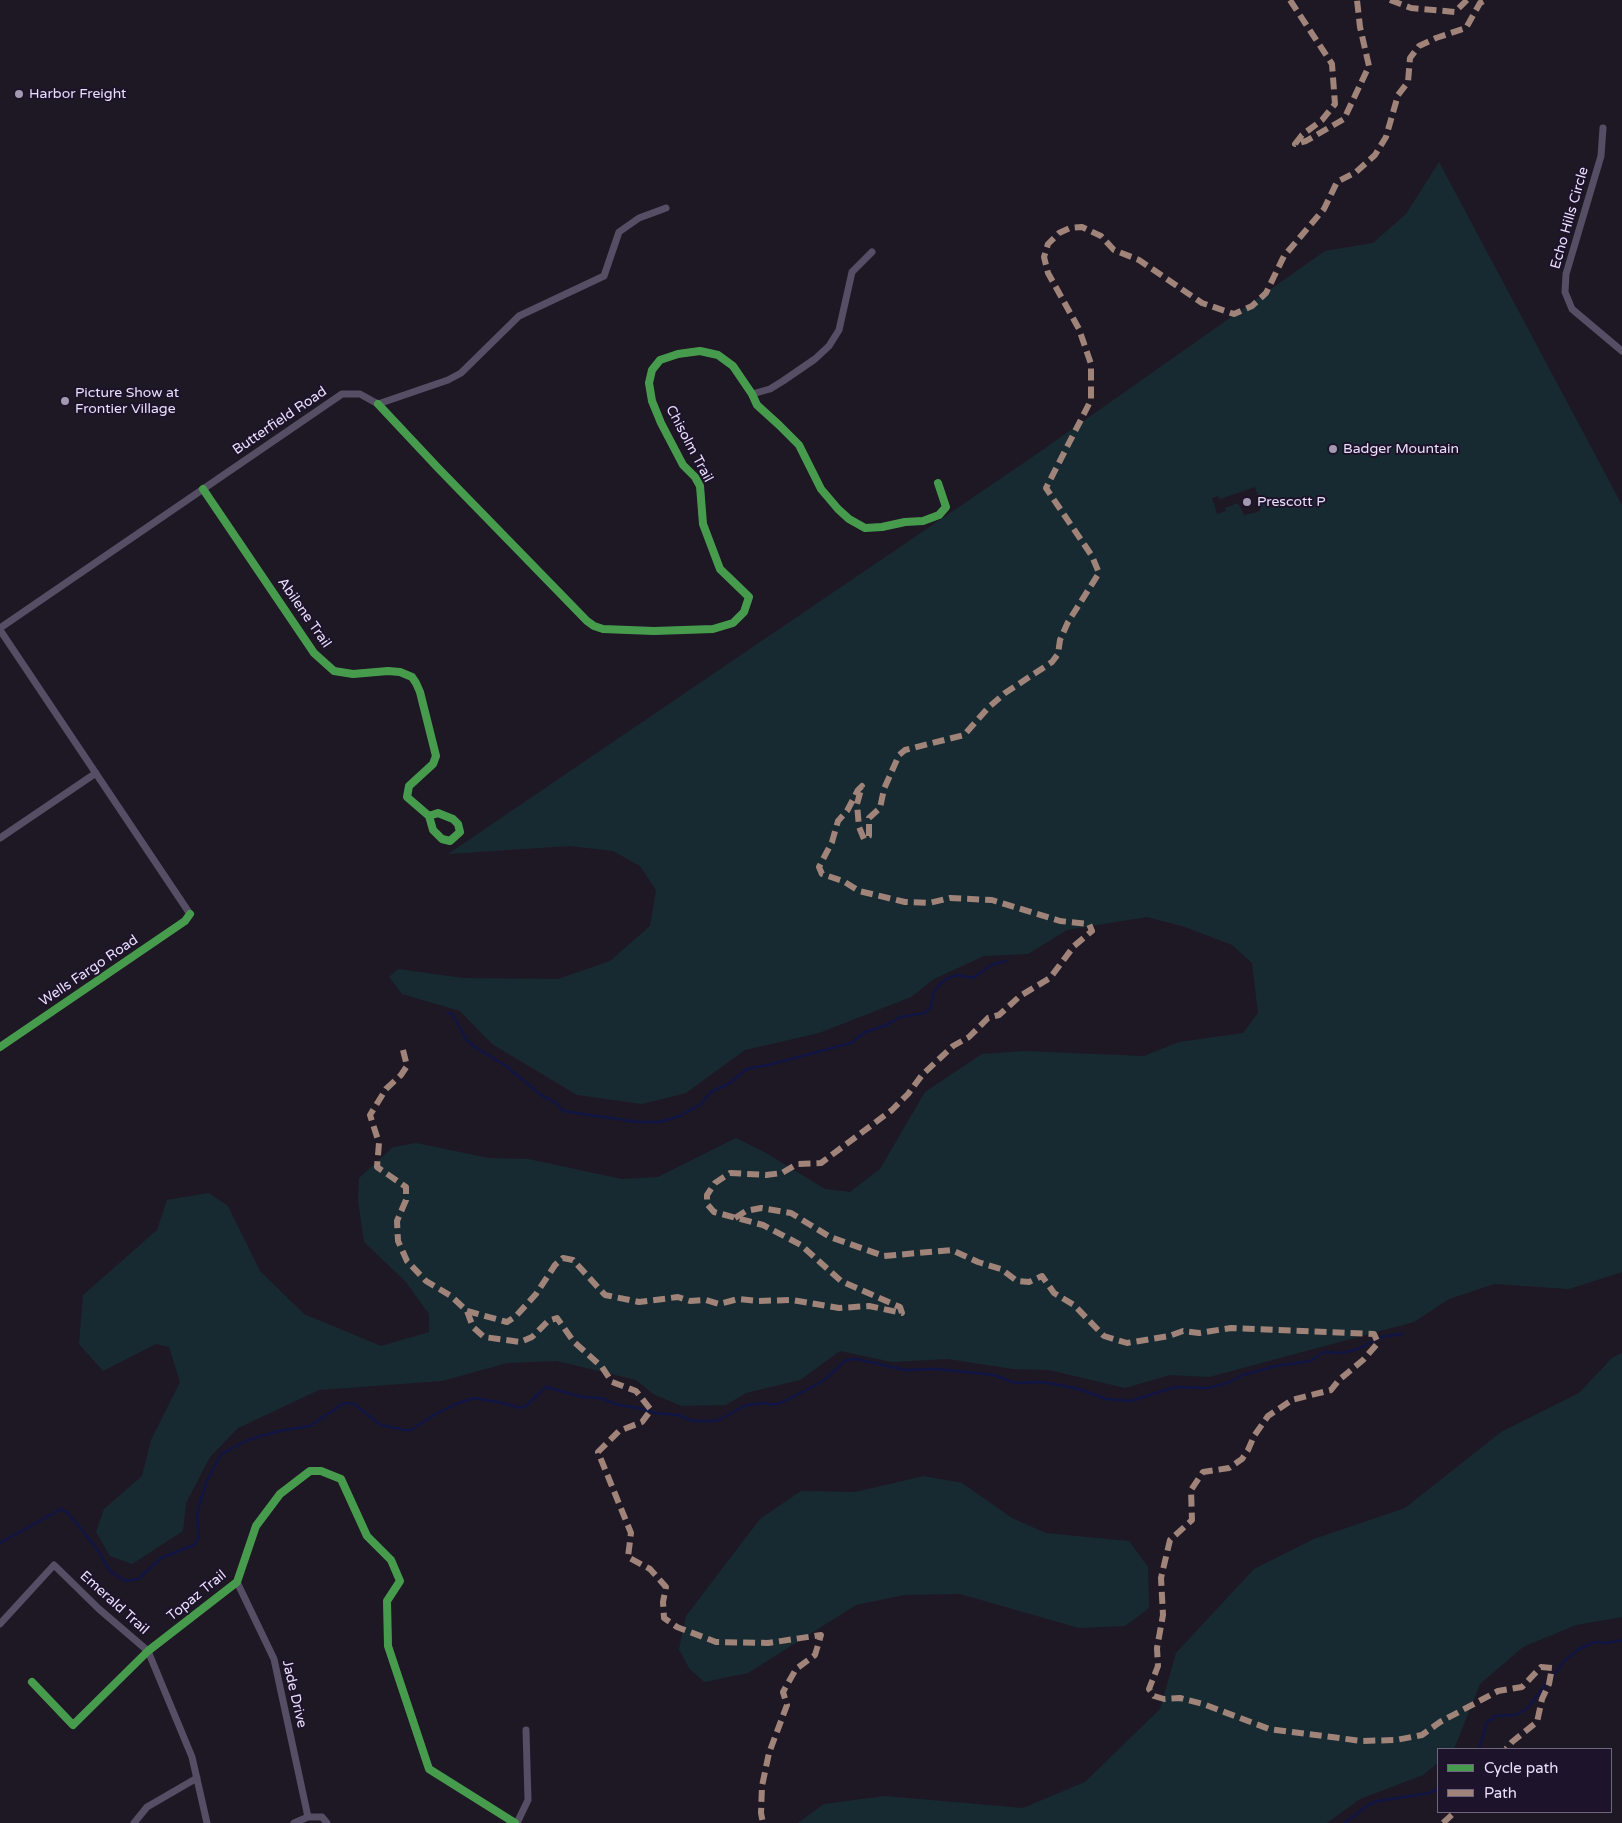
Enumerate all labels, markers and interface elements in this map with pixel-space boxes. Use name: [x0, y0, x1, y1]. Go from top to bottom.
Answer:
place label: Harbor Freight: [29, 86, 126, 102]
marker: Harbor Freight: [13, 88, 25, 100]
street label: Echo Hills Circle: [1547, 165, 1593, 271]
street label: Butterfield Road: [230, 383, 330, 459]
place label: Picture Show at Frontier Village: [75, 385, 179, 418]
marker: Picture Show at Frontier Village: [59, 395, 71, 407]
street label: Chisolm Trail: [662, 403, 716, 485]
place label: Badger Mountain: [1343, 441, 1459, 457]
marker: Badger Mountain: [1327, 443, 1339, 455]
place label: Prescott P: [1257, 494, 1326, 510]
marker: Prescott P: [1241, 496, 1253, 508]
street label: Abilene Trail: [274, 575, 334, 651]
street label: Wells Fargo Road: [36, 932, 142, 1010]
street label: Topaz Trail: [164, 1567, 230, 1625]
street label: Emerald Trail: [76, 1568, 152, 1638]
street label: Jade Drive: [278, 1658, 310, 1730]
legend: [1437, 1748, 1612, 1813]
text: Cycle path: [1484, 1759, 1558, 1777]
text: Path: [1484, 1784, 1517, 1802]

